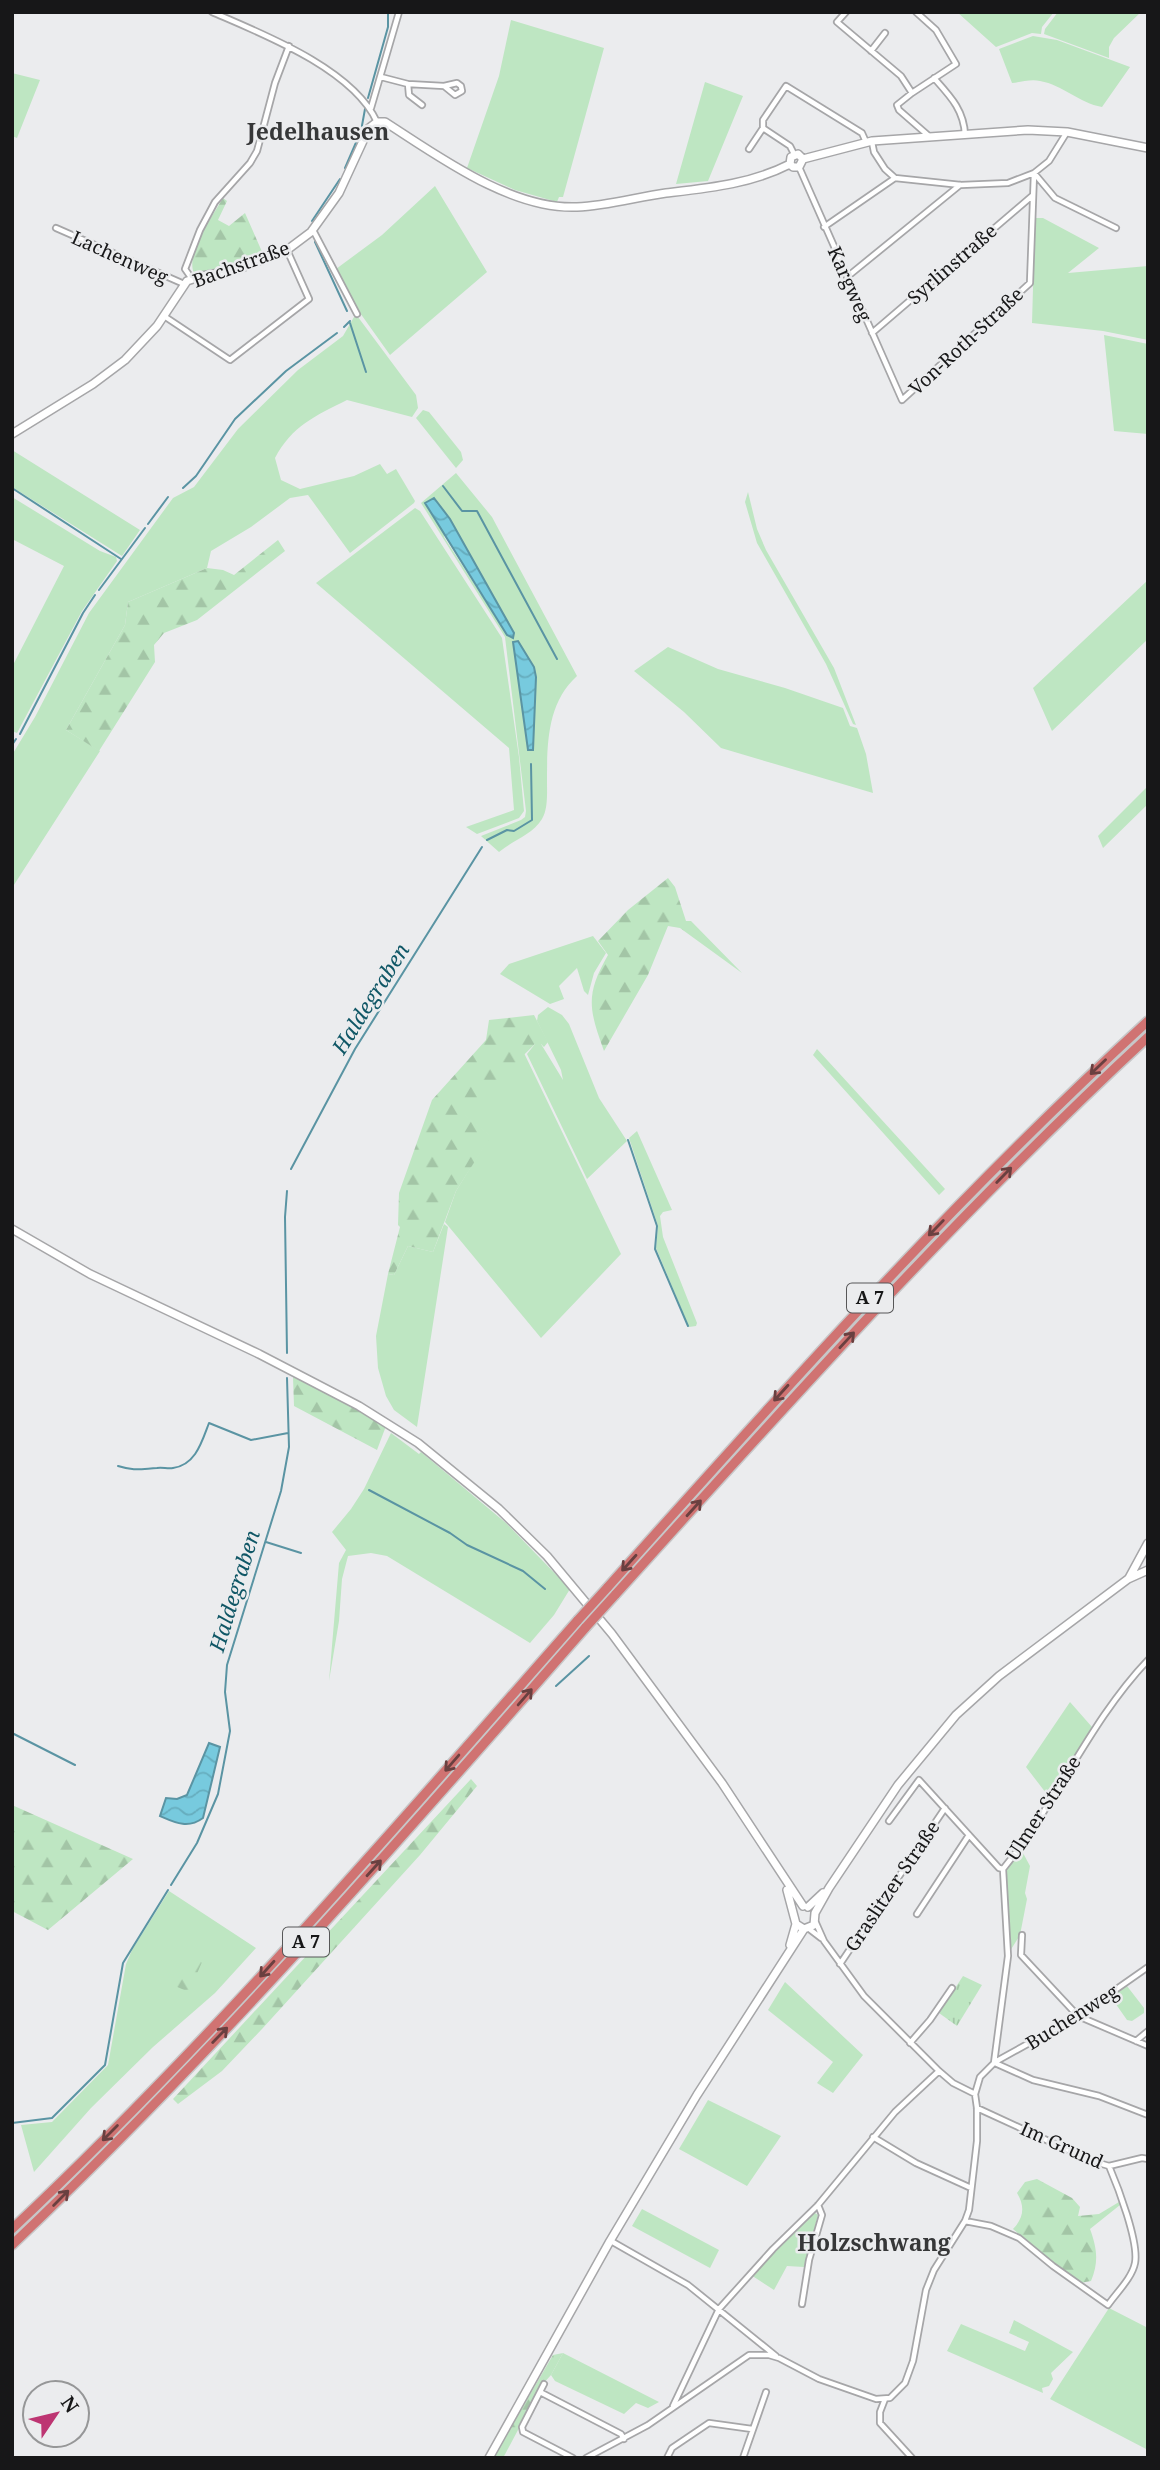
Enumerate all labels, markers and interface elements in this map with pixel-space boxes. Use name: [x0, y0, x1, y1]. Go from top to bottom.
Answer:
district label: Jedelhausen: [246, 115, 389, 147]
street label: Syrlinstraße: [902, 218, 1002, 310]
street label: Lachenweg: [68, 224, 172, 290]
street label: Bachstraße: [189, 234, 293, 294]
street label: Kargweg: [822, 242, 878, 326]
street label: Von-Roth-Straße: [903, 281, 1029, 401]
water label: Haldegraben: [324, 937, 416, 1060]
one-way arrow: [1090, 1059, 1107, 1076]
one-way arrow: [995, 1167, 1012, 1184]
one-way arrow: [928, 1219, 945, 1236]
road number: A 7: [847, 1283, 893, 1312]
one-way arrow: [838, 1331, 855, 1348]
one-way arrow: [773, 1384, 789, 1402]
one-way arrow: [685, 1500, 702, 1517]
water label: Haldegraben: [202, 1526, 266, 1656]
one-way arrow: [621, 1554, 637, 1572]
one-way arrow: [517, 1688, 533, 1706]
street label: Ulmer Straße: [999, 1750, 1087, 1866]
one-way arrow: [444, 1754, 460, 1772]
street label: Graslitzer Straße: [839, 1815, 945, 1957]
one-way arrow: [366, 1860, 383, 1877]
road number: A 7: [283, 1928, 329, 1956]
one-way arrow: [259, 1960, 275, 1978]
street label: Buchenweg: [1021, 1978, 1123, 2056]
one-way arrow: [212, 2027, 229, 2044]
street label: Im Grund: [1016, 2115, 1108, 2175]
one-way arrow: [101, 2124, 118, 2141]
one-way arrow: [52, 2189, 69, 2206]
district label: Holzschwang: [797, 2226, 951, 2258]
north arrow: [21, 2379, 91, 2449]
text: N: [55, 2391, 85, 2418]

